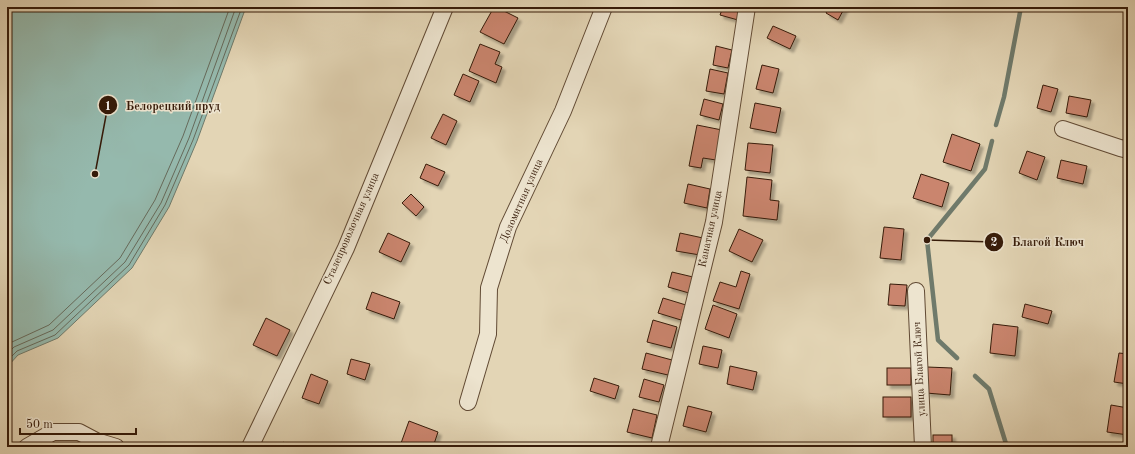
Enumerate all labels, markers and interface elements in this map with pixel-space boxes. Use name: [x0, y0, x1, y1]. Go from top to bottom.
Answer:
callout: Белорецкий пруд: [98, 93, 228, 117]
text: 1: [105, 101, 111, 113]
text: Белорецкий пруд: [126, 101, 220, 113]
street label: Доломитная улица: [499, 157, 546, 245]
street label: Сталепроволочная улица: [322, 171, 382, 287]
street label: Канатная улица: [697, 189, 725, 269]
callout: Благой Ключ: [984, 230, 1092, 254]
text: 2: [991, 237, 998, 249]
text: Благой Ключ: [1012, 237, 1084, 249]
street label: улица Благой Ключ: [912, 321, 928, 417]
scale bar: [20, 410, 136, 436]
text: 50 m: [26, 418, 53, 431]

